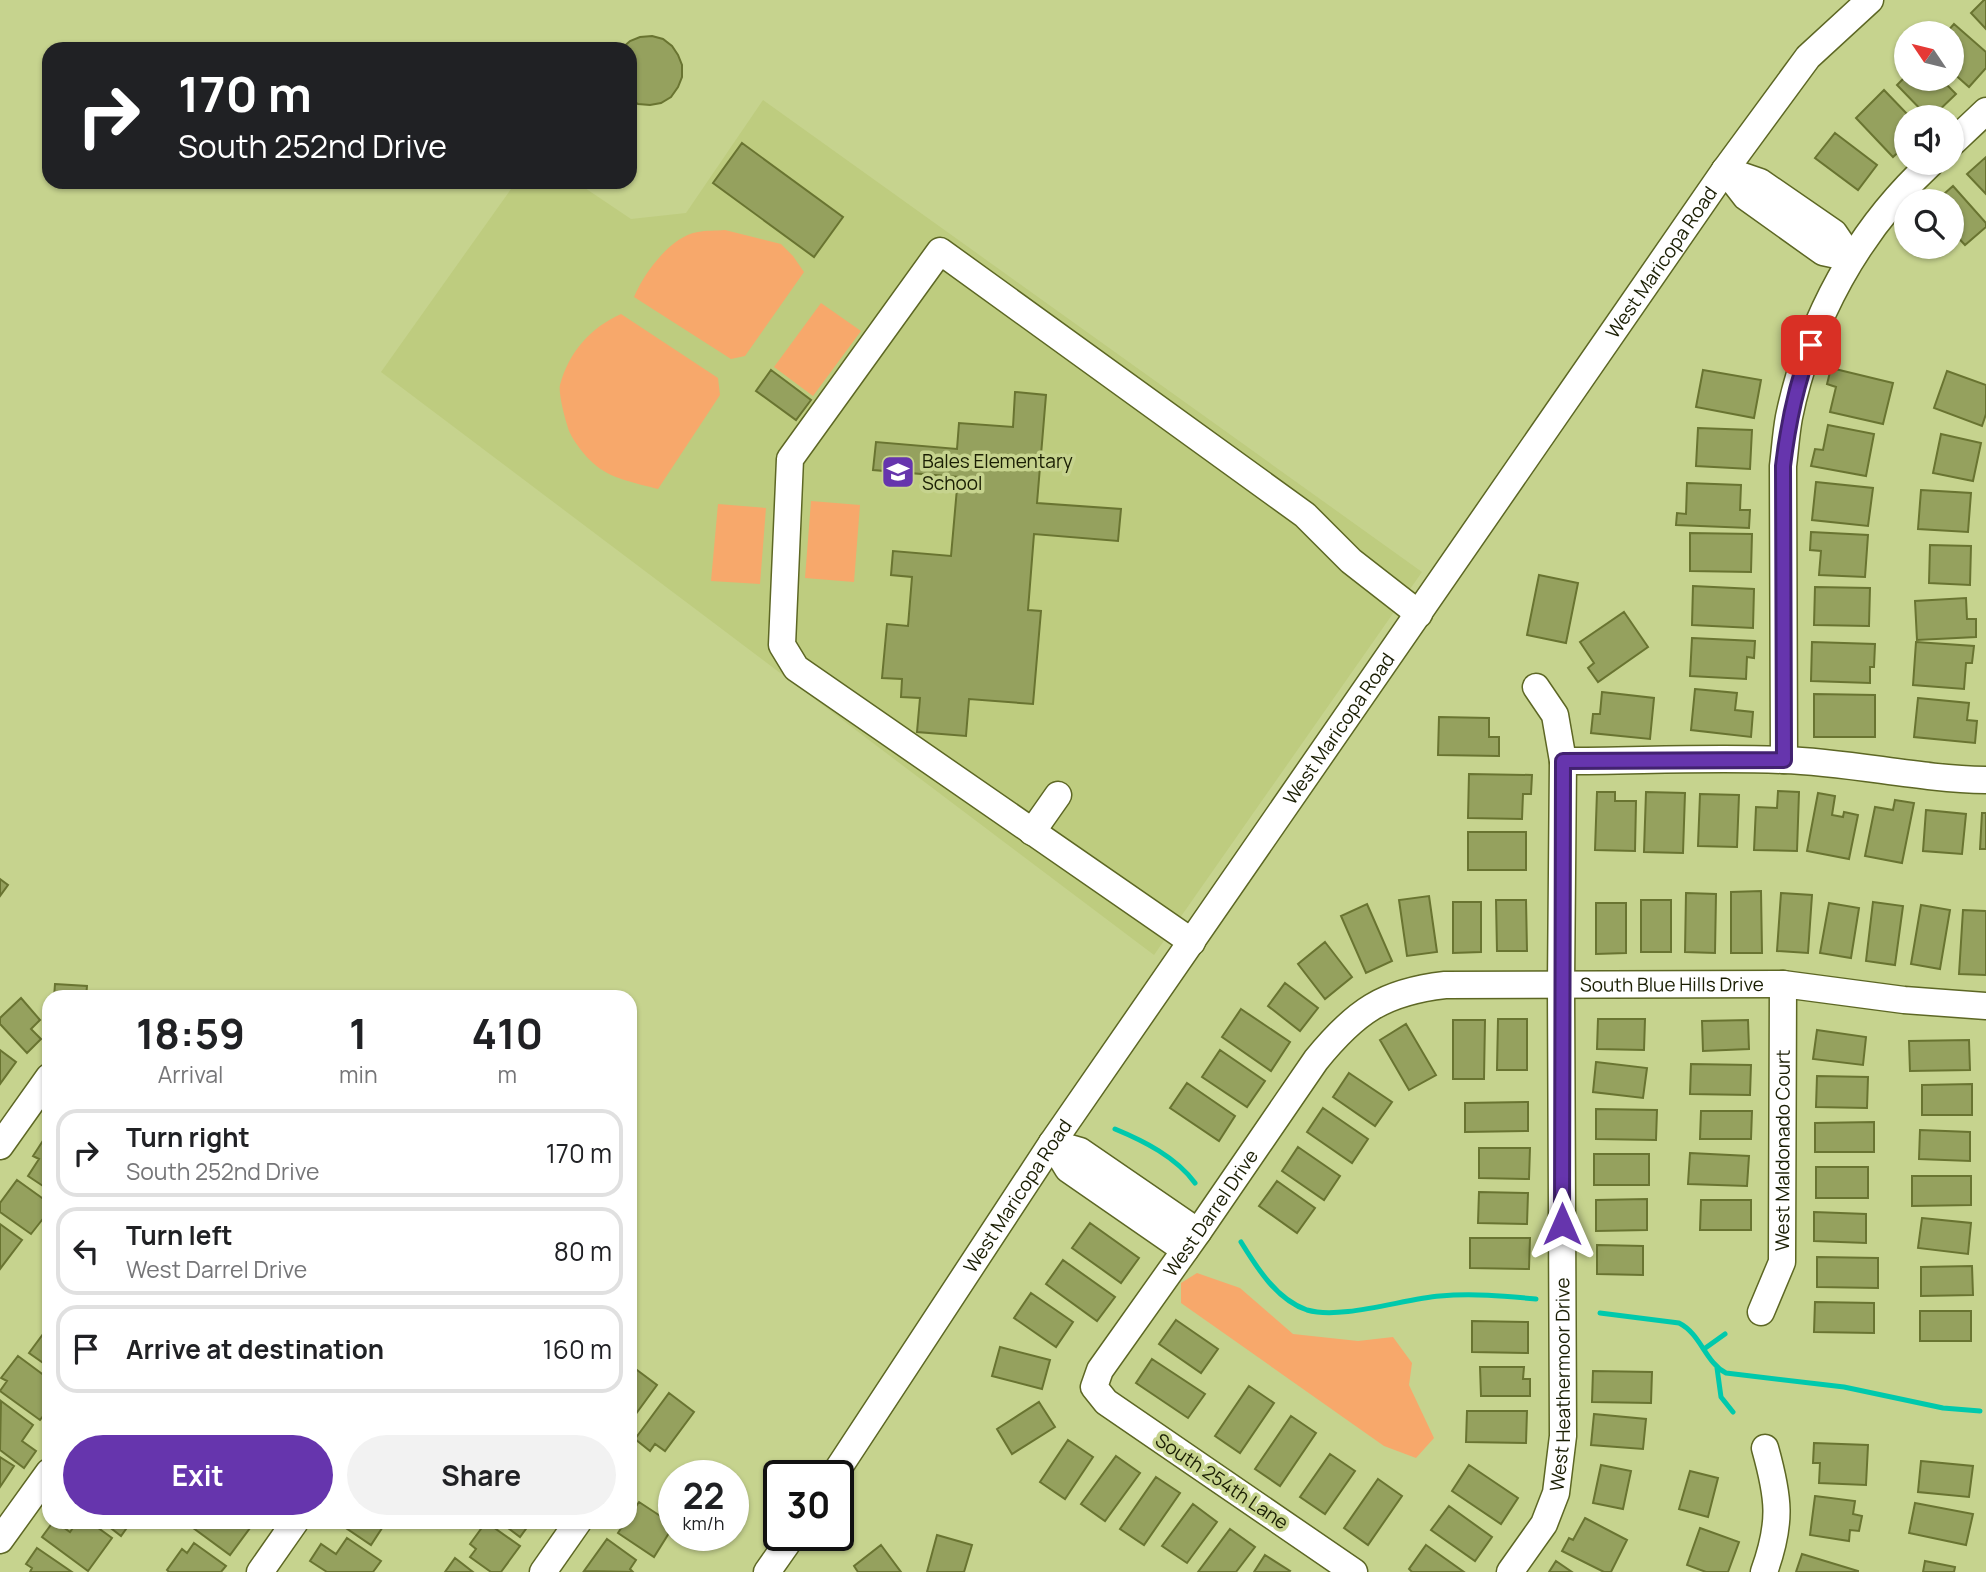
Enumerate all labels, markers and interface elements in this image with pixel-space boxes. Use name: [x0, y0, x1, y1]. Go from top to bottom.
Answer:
north arrow: [1894, 21, 1964, 91]
map controls: [1894, 21, 1964, 259]
text: 170 m: [178, 60, 312, 127]
icon: right: [63, 70, 154, 161]
button: sound: [1894, 105, 1964, 175]
text: South 252nd Drive: [178, 124, 447, 168]
street label: West Maricopa Road: [1599, 181, 1723, 343]
button: search: [1894, 189, 1964, 259]
pin: [1781, 315, 1841, 375]
icon: arrive: [1792, 326, 1830, 364]
place label: Bales Elementary School: [922, 448, 1073, 496]
school or university icon: Bales Elementary School: [879, 453, 917, 491]
street label: West Maricopa Road: [1277, 648, 1400, 810]
street label: South Blue Hills Drive: [1580, 971, 1764, 998]
text: 18:59: [136, 1004, 245, 1062]
text: 1: [349, 1004, 368, 1062]
text: 410: [472, 1004, 543, 1062]
street label: West Maldonado Court: [1769, 1049, 1796, 1251]
text: Arrival: [158, 1058, 223, 1090]
text: min: [339, 1058, 378, 1090]
text: m: [498, 1058, 517, 1090]
street label: West Maricopa Road: [957, 1114, 1078, 1278]
text: Turn right: [126, 1119, 250, 1155]
icon: right: [67, 1134, 105, 1172]
text: 170 m: [546, 1135, 612, 1171]
street label: West Darrel Drive: [1157, 1144, 1264, 1282]
text: South 252nd Drive: [126, 1155, 319, 1187]
position arrow: [1525, 1187, 1599, 1261]
text: Turn left: [126, 1217, 233, 1253]
icon: left: [67, 1232, 105, 1270]
text: 80 m: [554, 1233, 612, 1269]
text: West Darrel Drive: [126, 1253, 307, 1285]
street label: West Heathermoor Drive: [1543, 1277, 1576, 1493]
icon: arrive: [67, 1330, 105, 1368]
text: Arrive at destination: [126, 1331, 384, 1367]
text: 160 m: [543, 1331, 612, 1367]
street label: South 254th Lane: [1150, 1427, 1294, 1535]
button: Exit: [63, 1435, 333, 1515]
button: Share: [347, 1435, 616, 1515]
speed limit sign: 30: [763, 1460, 854, 1551]
text: 22: [683, 1472, 724, 1520]
text: km/h: [683, 1511, 724, 1535]

